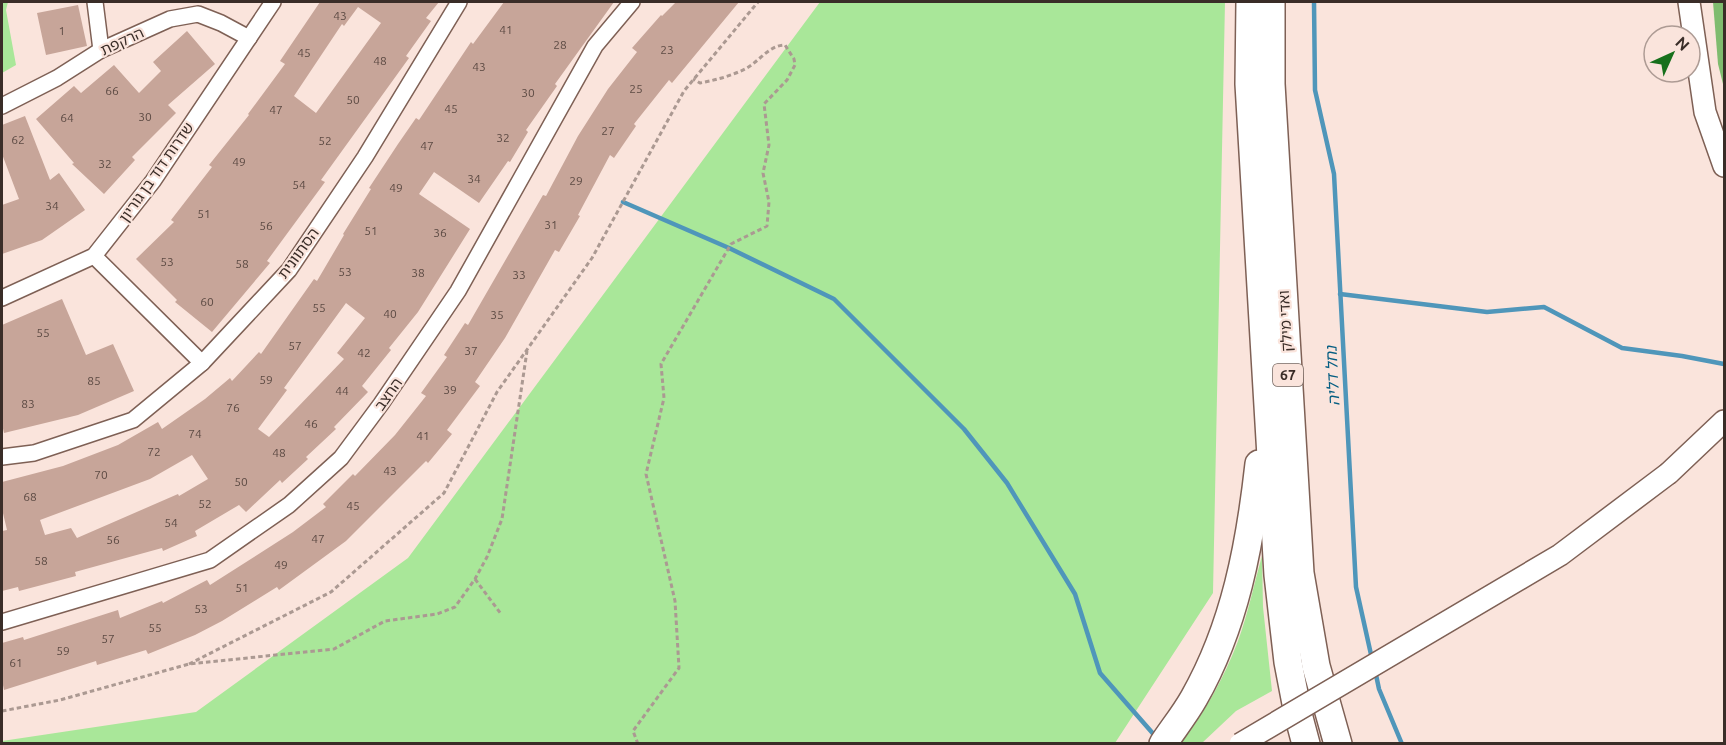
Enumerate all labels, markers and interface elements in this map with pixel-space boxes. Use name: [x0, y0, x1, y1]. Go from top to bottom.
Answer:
house number: 43: [333, 9, 347, 22]
house number: 41: [499, 23, 513, 36]
house number: 1: [59, 24, 65, 37]
street label: הרקפת: [98, 24, 146, 58]
north arrow: [1642, 24, 1702, 84]
text: N: [1672, 33, 1693, 54]
house number: 28: [553, 38, 567, 51]
house number: 23: [660, 43, 674, 56]
house number: 45: [297, 46, 311, 59]
house number: 48: [373, 54, 387, 67]
house number: 43: [472, 60, 486, 73]
house number: 25: [629, 82, 643, 95]
house number: 66: [105, 84, 119, 97]
house number: 30: [521, 86, 535, 99]
house number: 50: [346, 93, 360, 106]
house number: 45: [444, 102, 458, 115]
house number: 47: [269, 103, 283, 116]
house number: 30: [138, 110, 152, 123]
house number: 64: [60, 111, 74, 124]
street label: שדרות דוד בן גוריון: [115, 119, 197, 225]
house number: 27: [601, 124, 615, 137]
house number: 32: [496, 131, 510, 144]
house number: 62: [11, 133, 25, 146]
house number: 52: [318, 134, 332, 147]
house number: 47: [420, 139, 434, 152]
house number: 49: [232, 155, 246, 168]
house number: 32: [98, 157, 112, 170]
house number: 34: [467, 172, 481, 185]
house number: 29: [569, 174, 583, 187]
house number: 54: [292, 178, 306, 191]
house number: 49: [389, 181, 403, 194]
house number: 34: [45, 199, 59, 212]
house number: 51: [197, 207, 211, 220]
house number: 31: [544, 218, 558, 231]
house number: 56: [259, 219, 273, 232]
street label: הסתוונית: [274, 224, 322, 282]
house number: 51: [364, 224, 378, 237]
house number: 36: [433, 226, 447, 239]
house number: 53: [160, 255, 174, 268]
house number: 58: [235, 257, 249, 270]
house number: 53: [338, 265, 352, 278]
house number: 38: [411, 266, 425, 279]
house number: 33: [512, 268, 526, 281]
street label: ואדי מילק: [1275, 290, 1295, 352]
house number: 60: [200, 295, 214, 308]
house number: 55: [312, 301, 326, 314]
house number: 40: [383, 307, 397, 320]
house number: 35: [490, 308, 504, 321]
house number: 55: [36, 326, 50, 339]
house number: 57: [288, 339, 302, 352]
house number: 37: [464, 344, 478, 357]
water label: נחל דליה: [1321, 345, 1343, 407]
house number: 42: [357, 346, 371, 359]
road number: 67: [1273, 364, 1303, 386]
house number: 59: [259, 373, 273, 386]
house number: 85: [87, 374, 101, 387]
street label: החצב: [371, 374, 405, 414]
house number: 39: [443, 383, 457, 396]
house number: 44: [335, 384, 349, 397]
house number: 83: [21, 397, 35, 410]
house number: 76: [226, 401, 240, 414]
house number: 46: [304, 417, 318, 430]
house number: 74: [188, 427, 202, 440]
house number: 41: [416, 429, 430, 442]
house number: 72: [147, 445, 161, 458]
house number: 48: [272, 446, 286, 459]
house number: 43: [383, 464, 397, 477]
house number: 70: [94, 468, 108, 481]
house number: 50: [234, 475, 248, 488]
house number: 68: [23, 490, 37, 503]
house number: 52: [198, 497, 212, 510]
house number: 45: [346, 499, 360, 512]
house number: 54: [164, 516, 178, 529]
house number: 47: [311, 532, 325, 545]
house number: 56: [106, 533, 120, 546]
house number: 58: [34, 554, 48, 567]
house number: 49: [274, 558, 288, 571]
house number: 51: [235, 581, 249, 594]
house number: 53: [194, 602, 208, 615]
house number: 55: [148, 621, 162, 634]
house number: 57: [101, 632, 115, 645]
house number: 59: [56, 644, 70, 657]
house number: 61: [9, 656, 23, 669]

